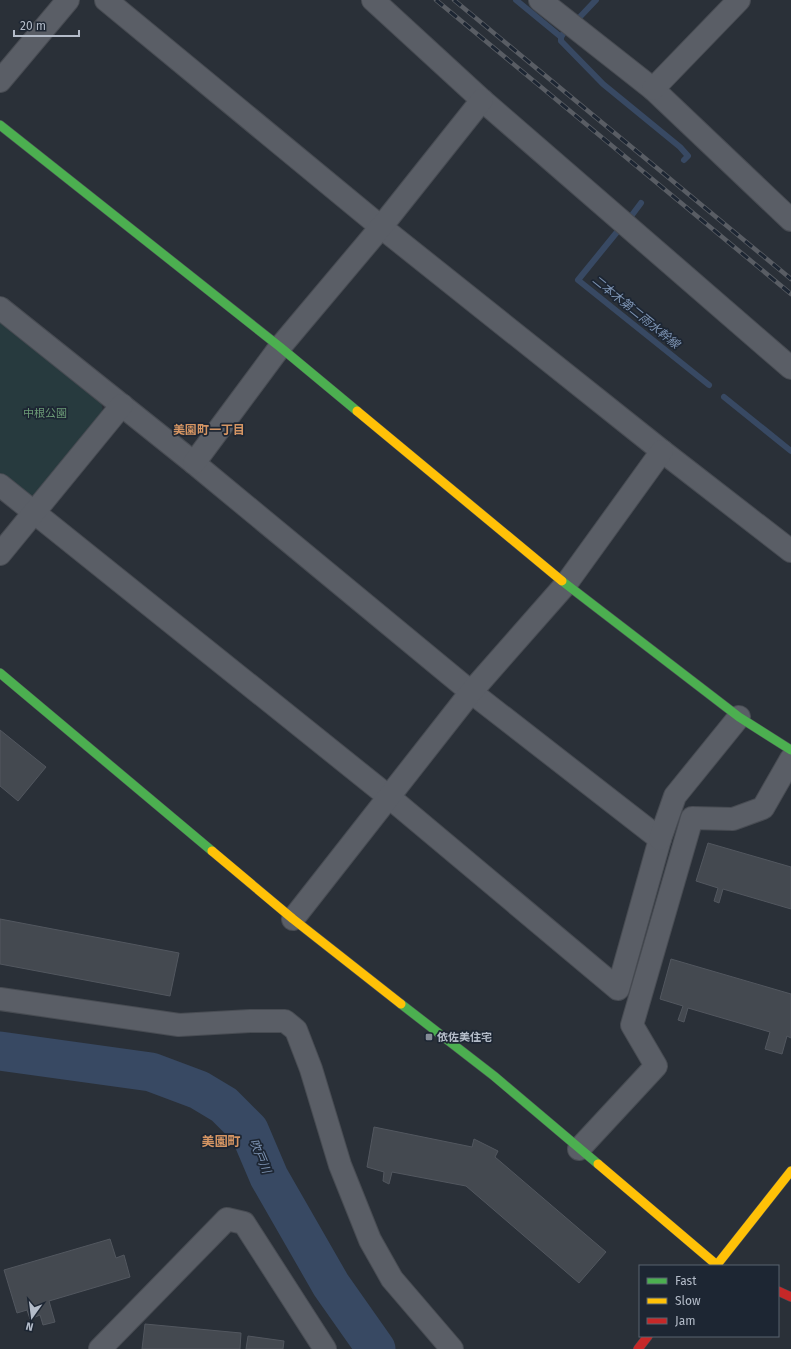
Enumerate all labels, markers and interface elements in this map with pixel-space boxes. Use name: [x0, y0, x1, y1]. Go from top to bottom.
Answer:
scale bar: [14, 12, 79, 38]
text: 20 m: [20, 19, 46, 33]
water label: 二本木第二雨水幹線: [590, 273, 684, 353]
park label: 中根公園: [23, 407, 67, 420]
district label: 美園町一丁目: [173, 423, 245, 437]
place label: 依佐美住宅: [437, 1031, 492, 1044]
marker: 依佐美住宅: [424, 1032, 434, 1042]
district label: 美園町: [201, 1134, 241, 1149]
water label: 吹戸川: [247, 1137, 274, 1177]
legend: [639, 1265, 779, 1337]
text: Fast: [675, 1274, 697, 1288]
text: Slow: [675, 1294, 701, 1308]
north arrow: [12, 1297, 52, 1337]
text: Jam: [675, 1314, 695, 1328]
text: N: [25, 1319, 35, 1333]

